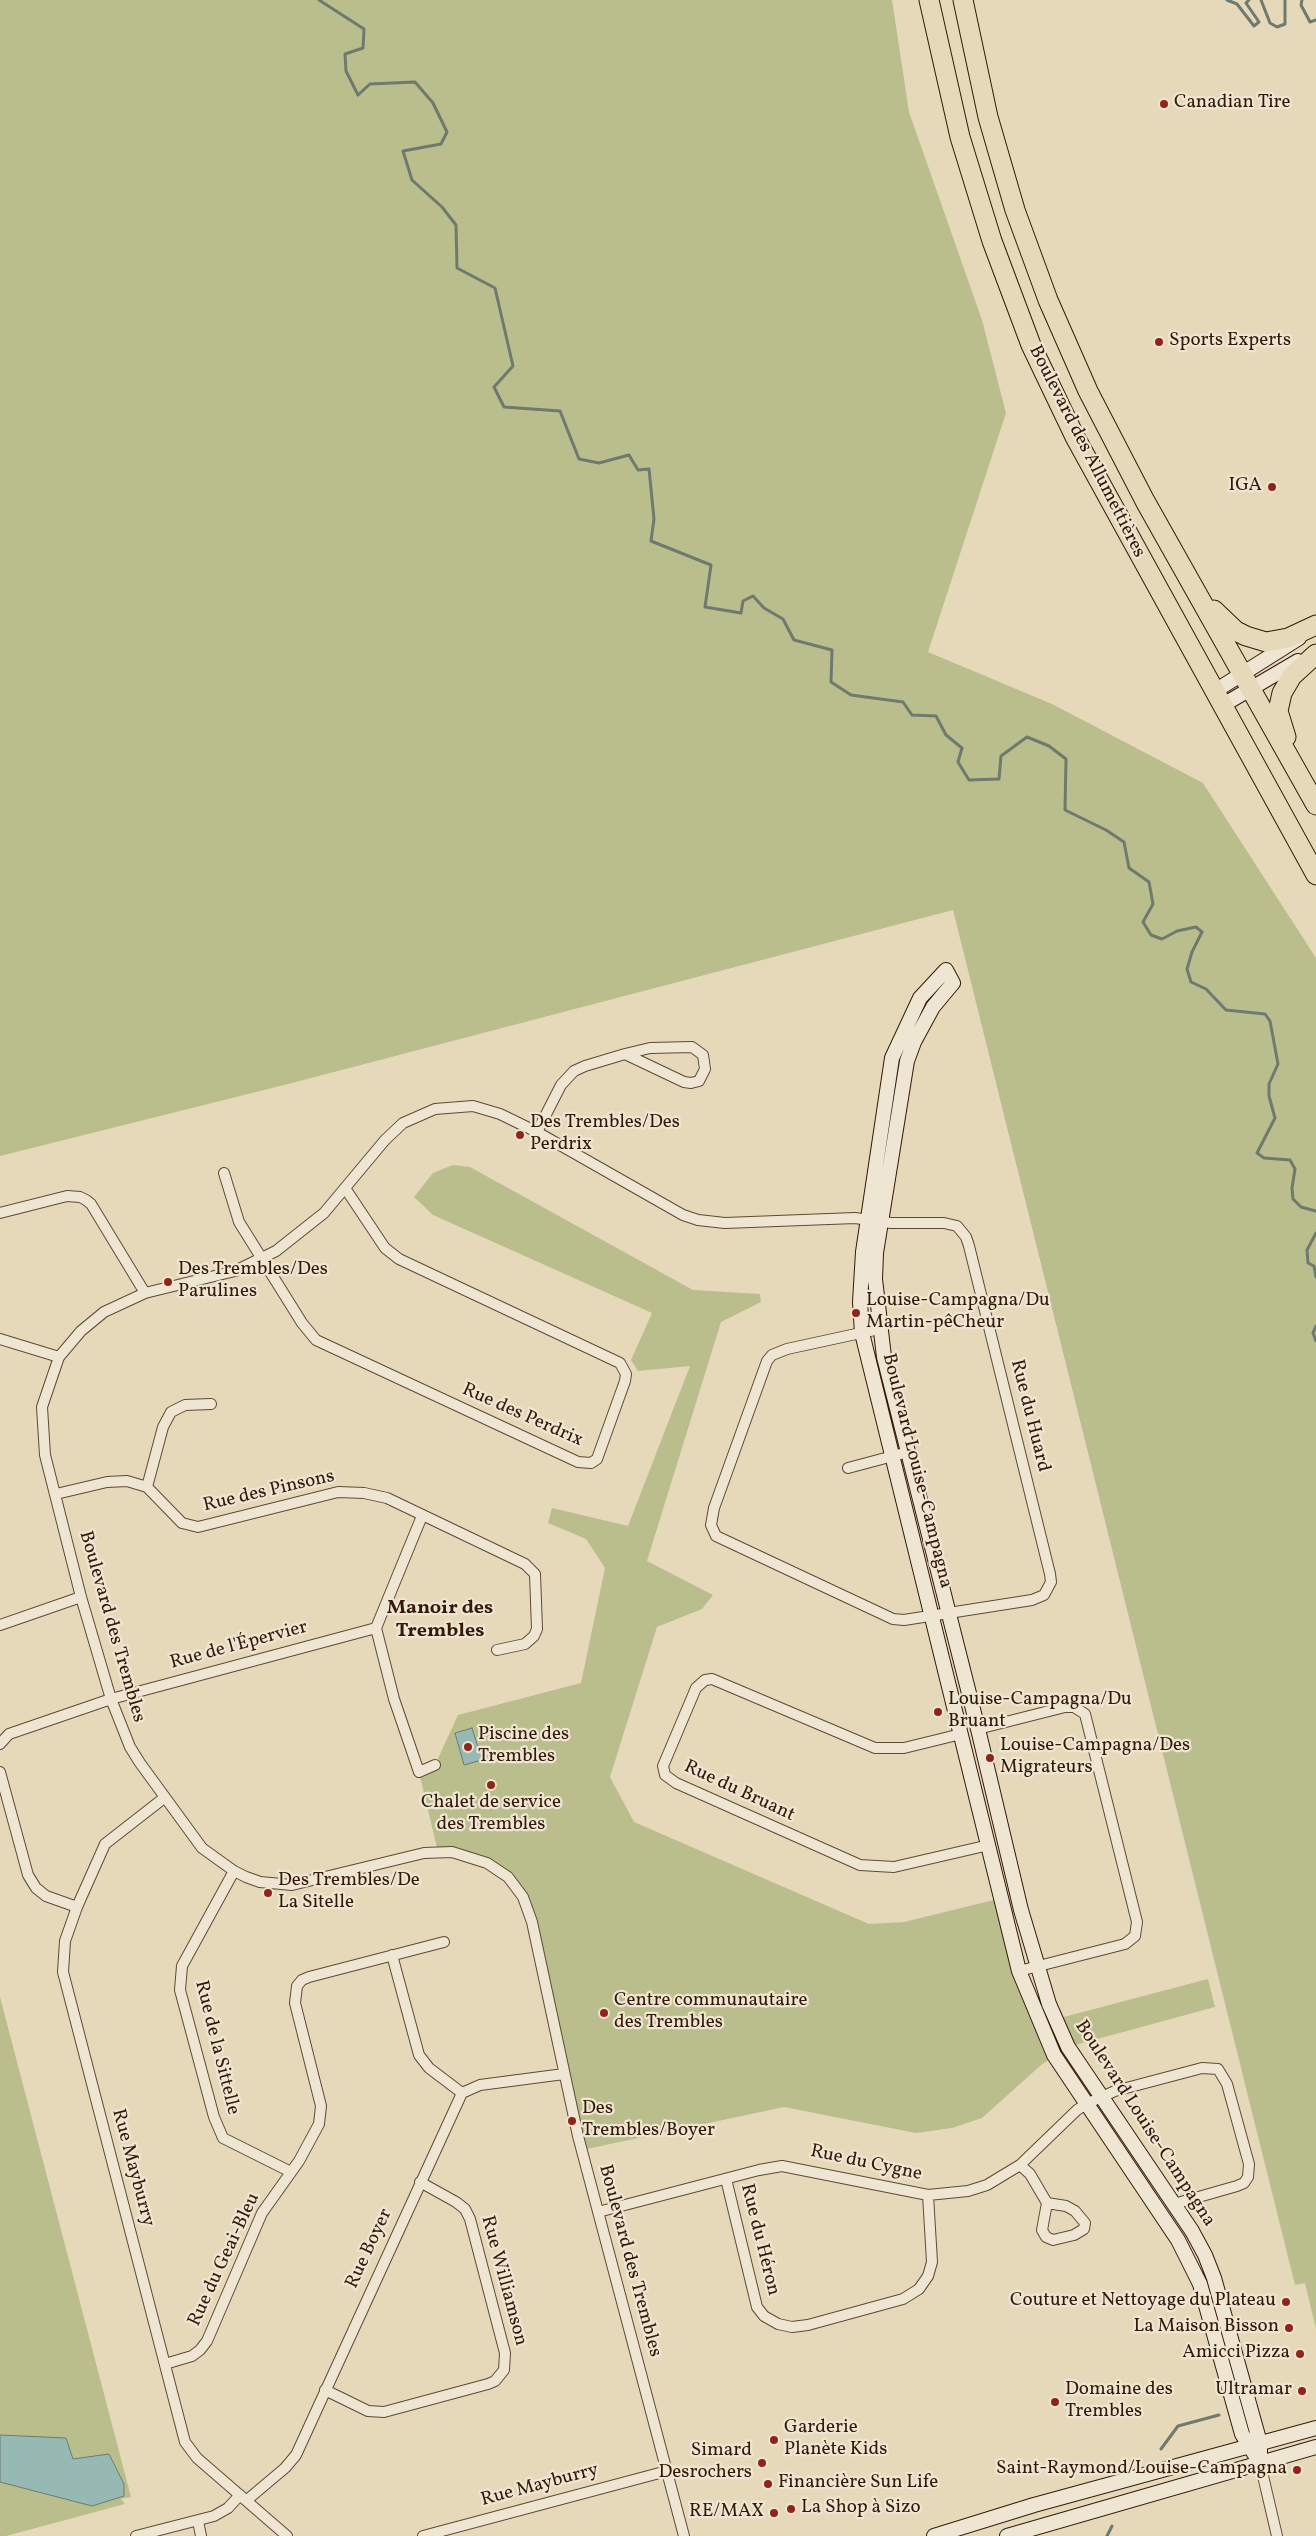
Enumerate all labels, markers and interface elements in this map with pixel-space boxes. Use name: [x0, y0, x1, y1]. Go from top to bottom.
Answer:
place label: Canadian Tire: [1174, 93, 1291, 115]
marker: Canadian Tire: [1158, 98, 1170, 110]
place label: Sports Experts: [1169, 331, 1291, 353]
marker: Sports Experts: [1153, 336, 1165, 348]
street label: Boulevard des Allumettières: [1022, 342, 1150, 562]
place label: IGA: [1229, 476, 1262, 498]
marker: IGA: [1266, 481, 1278, 493]
place label: Des Trembles/Des Perdrix: [530, 1113, 680, 1157]
marker: Des Trembles/Des Perdrix: [514, 1129, 526, 1141]
place label: Des Trembles/Des Parulines: [178, 1260, 328, 1304]
marker: Des Trembles/Des Parulines: [162, 1276, 174, 1288]
place label: Louise-Campagna/Du Martin-pêCheur: [866, 1291, 1050, 1335]
marker: Louise-Campagna/Du Martin-pêCheur: [850, 1307, 862, 1319]
street label: Boulevard Louise-Campagna: [876, 1351, 956, 1591]
street label: Rue du Huard: [1004, 1357, 1054, 1475]
street label: Rue des Perdrix: [458, 1379, 586, 1453]
street label: Rue des Pinsons: [201, 1466, 337, 1518]
street label: Boulevard des Trembles: [73, 1529, 149, 1725]
district label: Manoir des Trembles: [387, 1597, 493, 1644]
street label: Rue de l'Épervier: [168, 1617, 310, 1675]
place label: Louise-Campagna/Du Bruant: [948, 1690, 1132, 1734]
marker: Louise-Campagna/Du Bruant: [932, 1706, 944, 1718]
place label: Piscine des Trembles: [478, 1725, 569, 1769]
place label: Louise-Campagna/Des Migrateurs: [1000, 1736, 1190, 1780]
marker: Piscine des Trembles: [462, 1741, 474, 1753]
marker: Louise-Campagna/Des Migrateurs: [984, 1752, 996, 1764]
street label: Rue du Bruant: [680, 1756, 798, 1828]
marker: Chalet de service des Trembles: [485, 1779, 497, 1791]
place label: Chalet de service des Trembles: [421, 1793, 561, 1837]
place label: Des Trembles/De La Sitelle: [278, 1871, 420, 1915]
marker: Des Trembles/De La Sitelle: [262, 1887, 274, 1899]
street label: Rue de la Sittelle: [188, 1979, 244, 2117]
place label: Centre communautaire des Trembles: [614, 1991, 807, 2035]
marker: Centre communautaire des Trembles: [598, 2007, 610, 2019]
street label: Boulevard Louise-Campagna: [1069, 2017, 1219, 2231]
place label: Des Trembles/Boyer: [582, 2099, 715, 2143]
street label: Rue Mayburry: [105, 2107, 159, 2229]
marker: Des Trembles/Boyer: [566, 2115, 578, 2127]
street label: Rue du Cygne: [808, 2141, 924, 2187]
street label: Boulevard des Trembles: [592, 2162, 666, 2360]
street label: Rue du Héron: [734, 2182, 784, 2298]
street label: Rue du Geai-Bleu: [184, 2190, 266, 2330]
street label: Rue Boyer: [342, 2206, 398, 2292]
street label: Rue Williamson: [475, 2213, 531, 2349]
place label: Couture et Nettoyage du Plateau: [1010, 2291, 1276, 2313]
marker: Couture et Nettoyage du Plateau: [1280, 2296, 1292, 2308]
place label: La Maison Bisson: [1134, 2317, 1279, 2339]
marker: La Maison Bisson: [1283, 2322, 1295, 2334]
place label: Amicci Pizza: [1182, 2343, 1290, 2365]
marker: Amicci Pizza: [1294, 2348, 1306, 2360]
place label: Domaine des Trembles: [1065, 2380, 1173, 2424]
place label: Ultramar: [1215, 2380, 1292, 2402]
marker: Ultramar: [1296, 2385, 1308, 2397]
marker: Domaine des Trembles: [1049, 2396, 1061, 2408]
place label: Garderie Planète Kids: [784, 2418, 887, 2462]
marker: Garderie Planète Kids: [768, 2434, 780, 2446]
place label: Simard Desrochers: [658, 2441, 752, 2485]
marker: Simard Desrochers: [756, 2457, 768, 2469]
street label: Rue Mayburry: [479, 2459, 601, 2513]
place label: Saint-Raymond/Louise-Campagna: [996, 2459, 1287, 2481]
marker: Saint-Raymond/Louise-Campagna: [1291, 2464, 1303, 2476]
place label: Financière Sun Life: [778, 2473, 938, 2495]
marker: Financière Sun Life: [762, 2478, 774, 2490]
place label: La Shop à Sizo: [801, 2498, 921, 2520]
place label: RE/MAX: [689, 2502, 764, 2524]
marker: La Shop à Sizo: [785, 2503, 797, 2515]
marker: RE/MAX: [768, 2507, 780, 2519]

